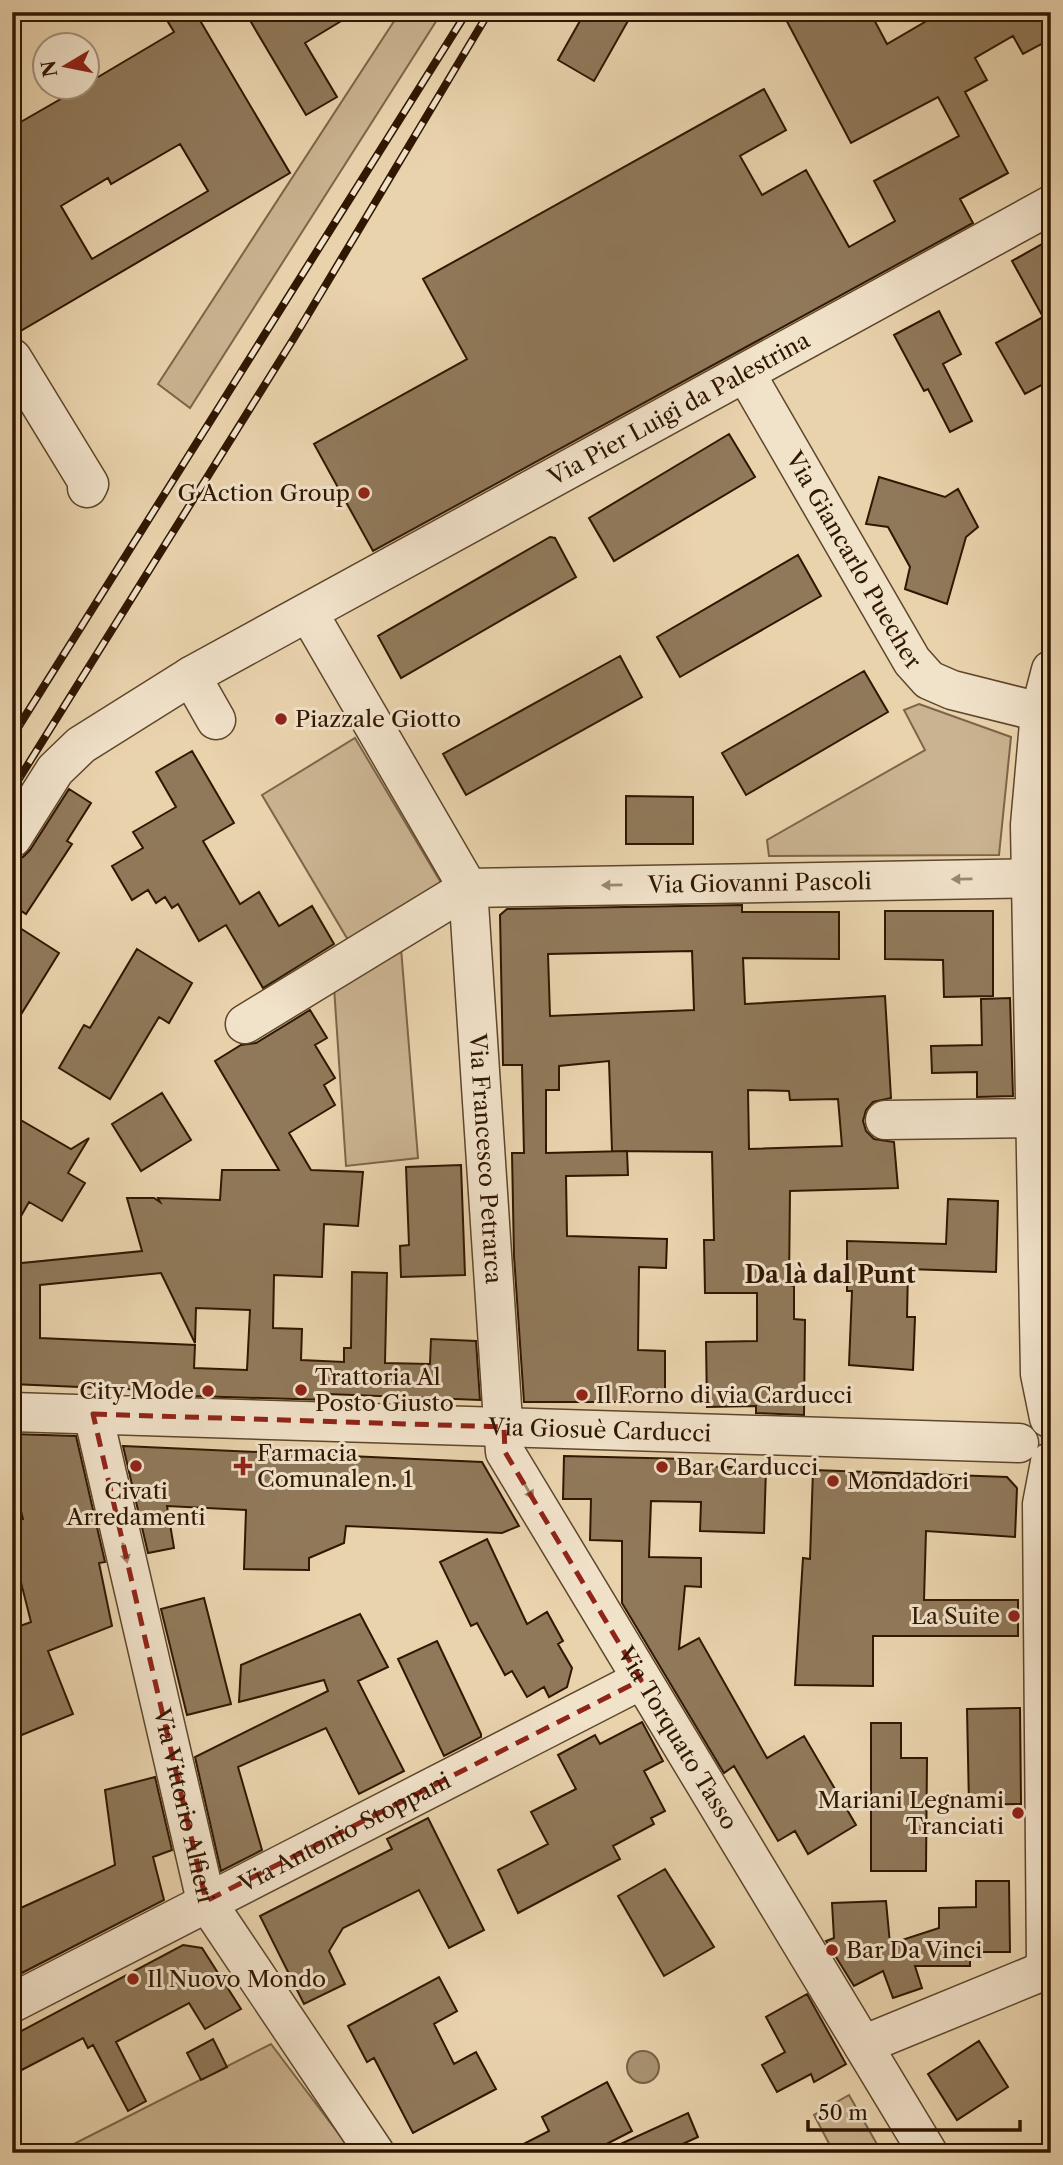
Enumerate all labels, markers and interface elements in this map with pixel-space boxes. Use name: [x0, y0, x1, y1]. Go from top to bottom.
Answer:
north arrow: [32, 32, 102, 102]
text: N: [37, 59, 63, 79]
street label: Via Pier Luigi da Palestrina: [543, 326, 815, 492]
street label: Via Giancarlo Puecher: [779, 446, 927, 675]
place label: G Action Group: [177, 479, 350, 507]
marker: G Action Group: [356, 485, 372, 501]
place label: Piazzale Giotto: [295, 705, 461, 733]
marker: Piazzale Giotto: [273, 711, 289, 727]
street label: Via Giovanni Pascoli: [647, 867, 872, 899]
one-way arrow: [951, 873, 973, 884]
one-way arrow: [601, 880, 623, 891]
street label: Via Francesco Petrarca: [464, 1032, 508, 1286]
district label: Da là dal Punt: [744, 1260, 916, 1289]
place label: Trattoria Al Posto Giusto: [315, 1363, 454, 1417]
place label: City Mode: [79, 1377, 194, 1405]
place label: Il Forno di via Carducci: [596, 1381, 852, 1409]
marker: Trattoria Al Posto Giusto: [293, 1382, 309, 1398]
marker: City Mode: [200, 1383, 216, 1399]
marker: Il Forno di via Carducci: [574, 1387, 590, 1403]
street label: Via Giosuè Carducci: [487, 1413, 712, 1448]
place label: Farmacia Comunale n. 1: [257, 1439, 413, 1493]
place label: Bar Carducci: [676, 1453, 818, 1481]
marker: Civati Arredamenti: [128, 1458, 144, 1474]
marker: Farmacia Comunale n. 1: [235, 1458, 251, 1474]
marker: Bar Carducci: [654, 1459, 670, 1475]
place label: Mondadori: [847, 1467, 969, 1495]
marker: Mondadori: [825, 1473, 841, 1489]
place label: Civati Arredamenti: [66, 1477, 205, 1531]
one-way arrow: [521, 1480, 534, 1499]
one-way arrow: [120, 1542, 131, 1564]
place label: La Suite: [911, 1602, 1000, 1630]
marker: La Suite: [1006, 1608, 1022, 1624]
street label: Via Torquato Tasso: [611, 1640, 744, 1835]
street label: Via Vittorio Alfieri: [148, 1705, 220, 1906]
street label: Via Antonio Stoppani: [233, 1766, 455, 1899]
place label: Mariani Legnami Tranciati: [817, 1786, 1004, 1840]
marker: Mariani Legnami Tranciati: [1010, 1805, 1026, 1821]
place label: Bar Da Vinci: [846, 1936, 982, 1964]
marker: Bar Da Vinci: [824, 1942, 840, 1958]
place label: Il Nuovo Mondo: [147, 1965, 326, 1993]
marker: Il Nuovo Mondo: [125, 1971, 141, 1987]
scale bar: [808, 2088, 1019, 2132]
text: 50 m: [818, 2100, 868, 2125]

